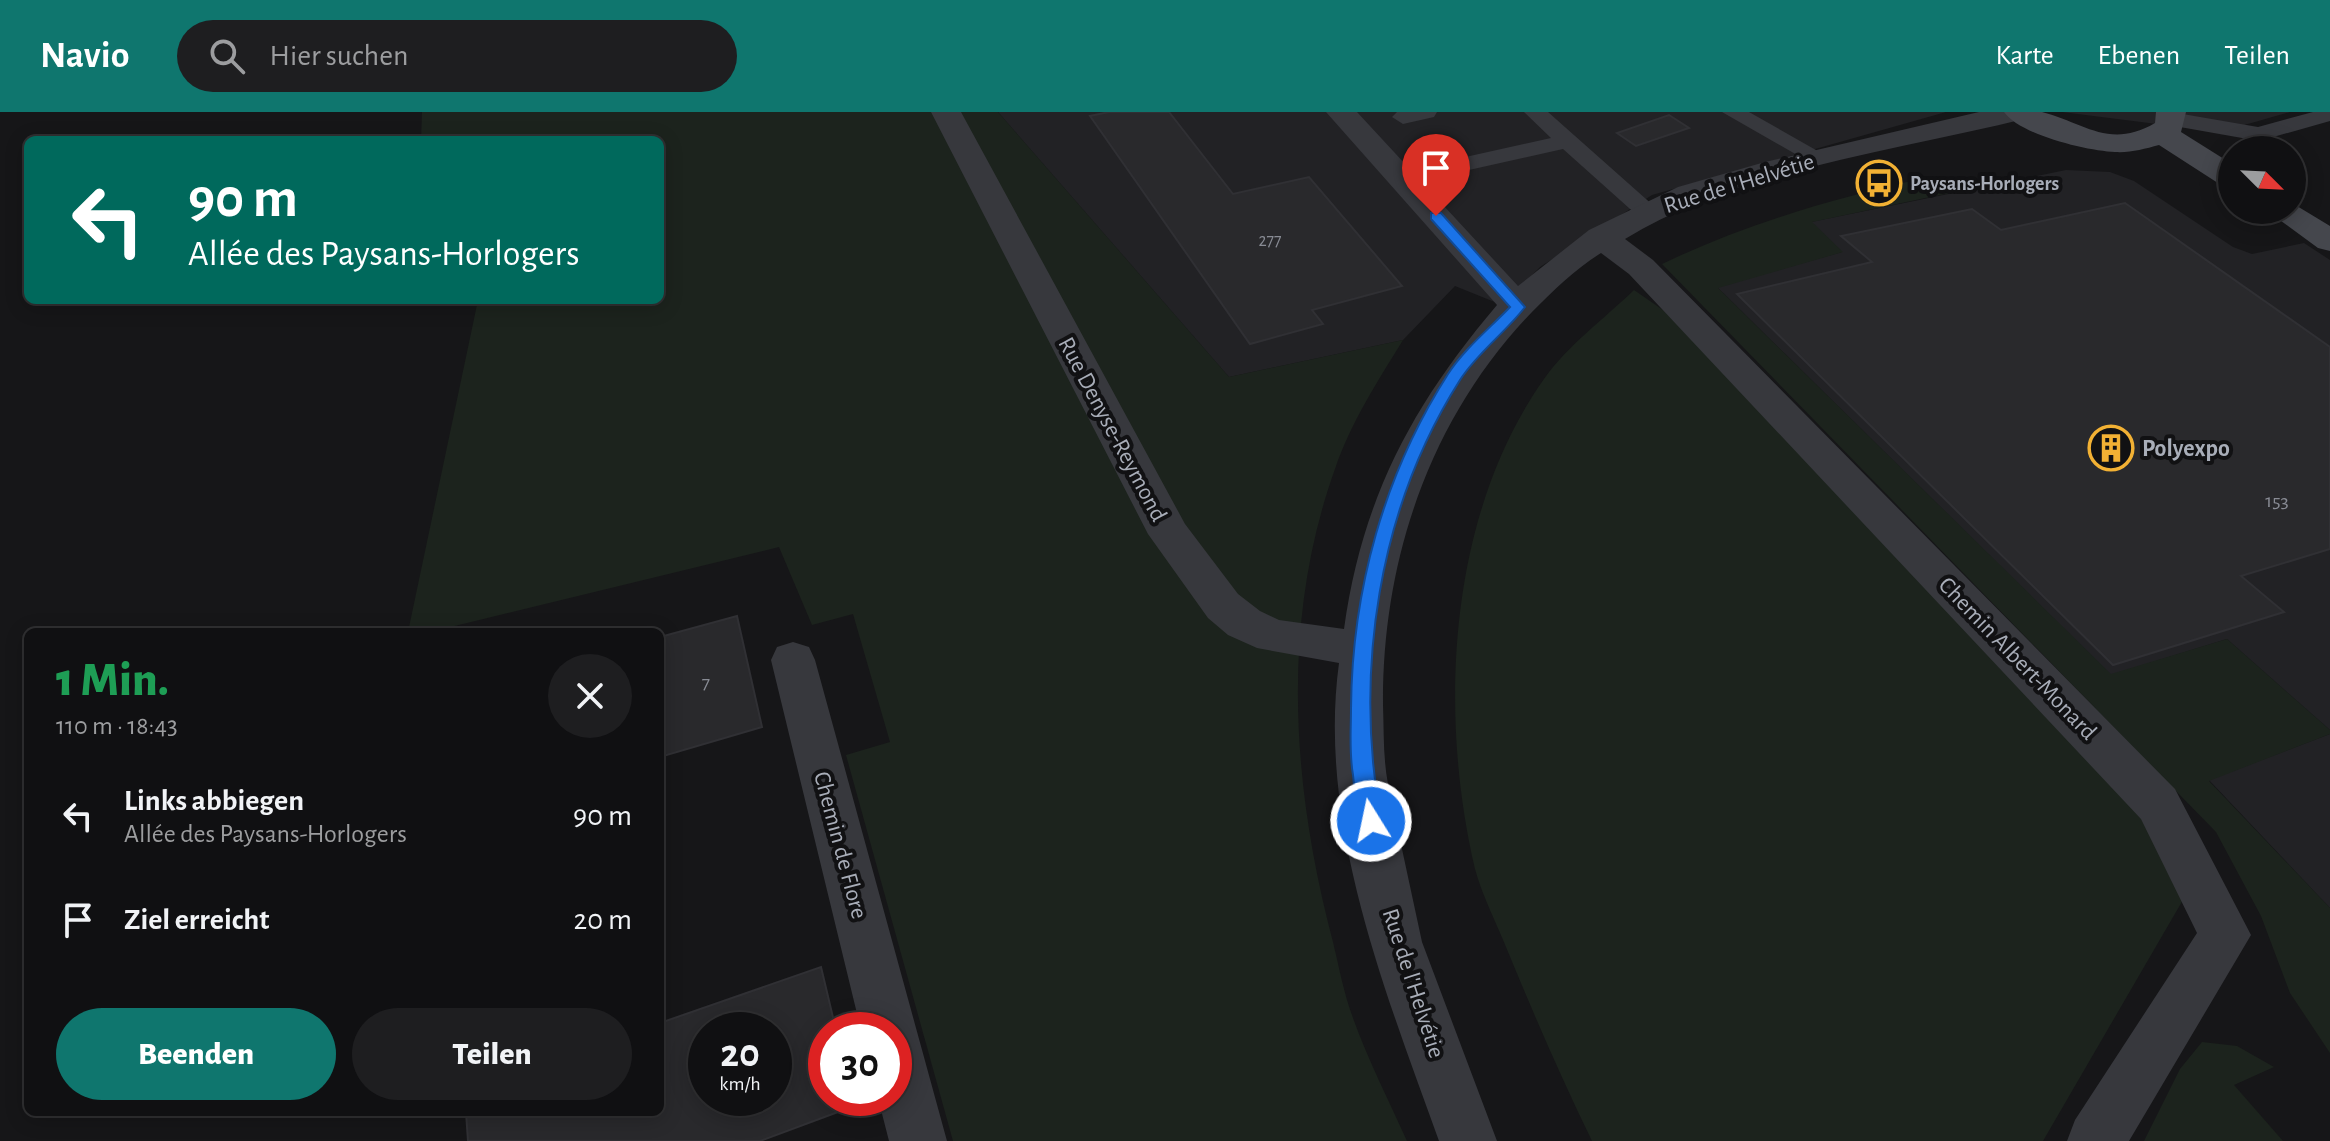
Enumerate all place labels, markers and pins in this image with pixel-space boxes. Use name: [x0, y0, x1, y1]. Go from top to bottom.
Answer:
pin: [1402, 134, 1470, 216]
bus stop icon: Paysans-Horlogers: [1855, 159, 1903, 207]
place label: Paysans-Horlogers: [1910, 174, 2059, 194]
building icon: Polyexpo: [2087, 424, 2135, 472]
place label: Polyexpo: [2142, 437, 2230, 461]

